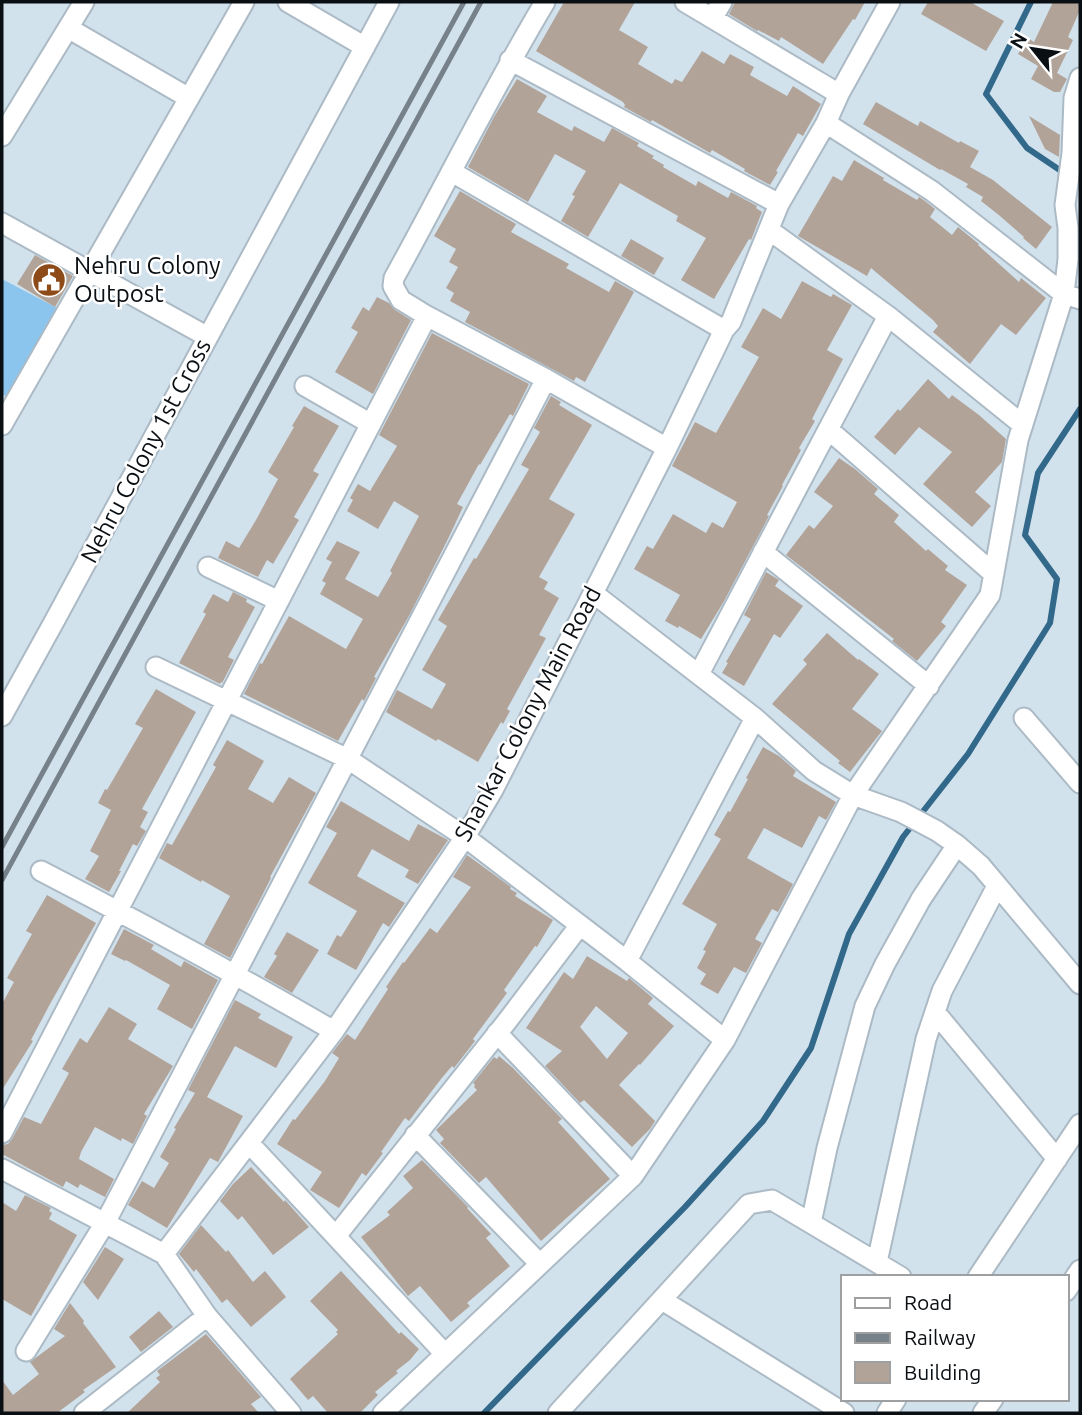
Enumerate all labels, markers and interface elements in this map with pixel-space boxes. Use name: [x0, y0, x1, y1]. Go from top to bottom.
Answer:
north arrow: [998, 14, 1068, 84]
text: N: [1005, 29, 1031, 52]
place label: Nehru Colony Outpost: [74, 252, 221, 307]
public building icon: Nehru Colony Outpost: [30, 261, 68, 299]
street label: Nehru Colony 1st Cross: [75, 334, 216, 567]
street label: Shankar Colony Main Road: [449, 582, 606, 846]
legend: [841, 1275, 1068, 1401]
text: Road: [904, 1290, 952, 1314]
text: Railway: [904, 1325, 976, 1349]
text: Building: [904, 1360, 981, 1384]

